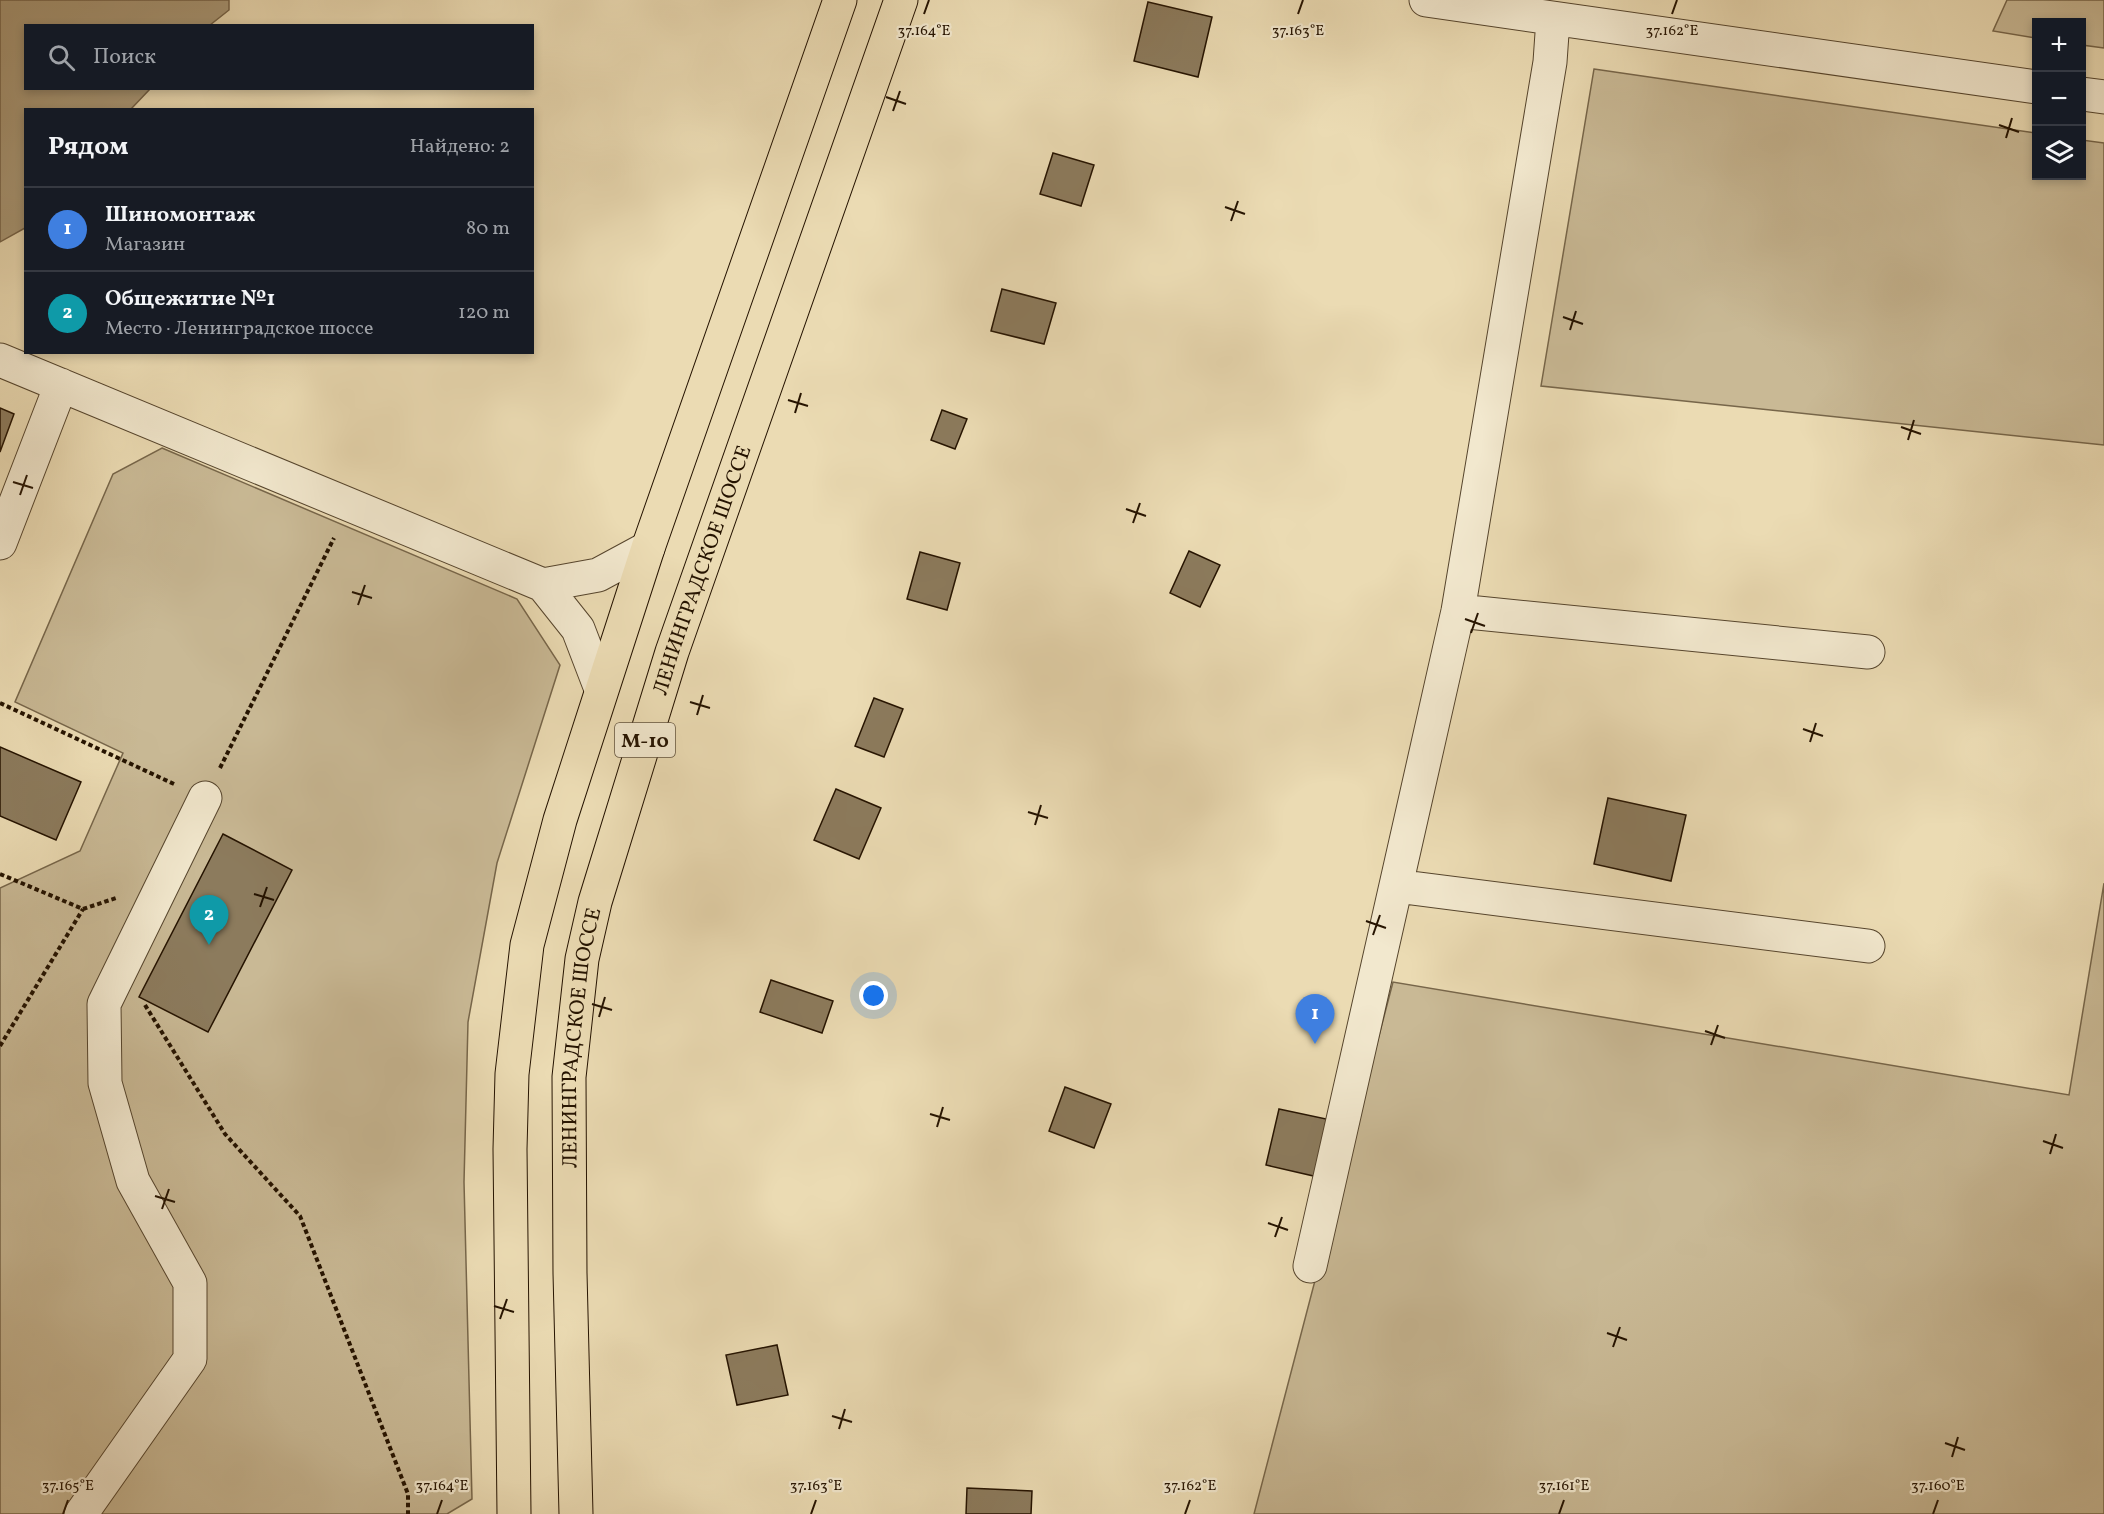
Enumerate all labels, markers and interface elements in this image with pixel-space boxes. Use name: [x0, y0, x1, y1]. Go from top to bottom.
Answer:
map controls: [2032, 18, 2086, 180]
button: +: [2032, 18, 2086, 72]
text: 37.164°E: [897, 21, 951, 42]
text: 37.163°E: [1272, 21, 1324, 42]
text: 37.162°E: [1646, 21, 1698, 42]
search box: [24, 24, 534, 90]
icon: search: [45, 41, 78, 74]
text: Поиск: [93, 42, 156, 73]
button: −: [2032, 72, 2086, 126]
button: layers: [2032, 126, 2086, 180]
text: Рядом: [48, 129, 128, 165]
text: Найдено: 2: [410, 133, 510, 161]
text: Шиномонтаж: [105, 200, 256, 231]
text: 1: [63, 215, 72, 243]
text: 80 m: [466, 215, 510, 243]
text: Магазин: [105, 231, 185, 259]
text: Общежитие №1: [105, 284, 275, 315]
text: 2: [62, 299, 73, 327]
text: 120 m: [458, 299, 510, 327]
text: Место · Ленинградское шоссе: [105, 315, 373, 343]
street label: ЛЕНИНГРАДСКОЕ ШОССЕ: [647, 442, 759, 699]
road number: М-10: [615, 723, 675, 757]
pin: 2: [190, 896, 228, 945]
street label: ЛЕНИНГРАДСКОЕ ШОССЕ: [556, 905, 609, 1168]
your location: [859, 981, 888, 1010]
pin: 1: [1296, 994, 1334, 1044]
text: 37.165°E: [42, 1476, 94, 1497]
text: 37.164°E: [415, 1476, 469, 1497]
text: 37.163°E: [790, 1476, 842, 1497]
text: 37.162°E: [1164, 1476, 1216, 1497]
text: 37.161°E: [1539, 1476, 1589, 1497]
text: 37.160°E: [1911, 1476, 1965, 1497]

